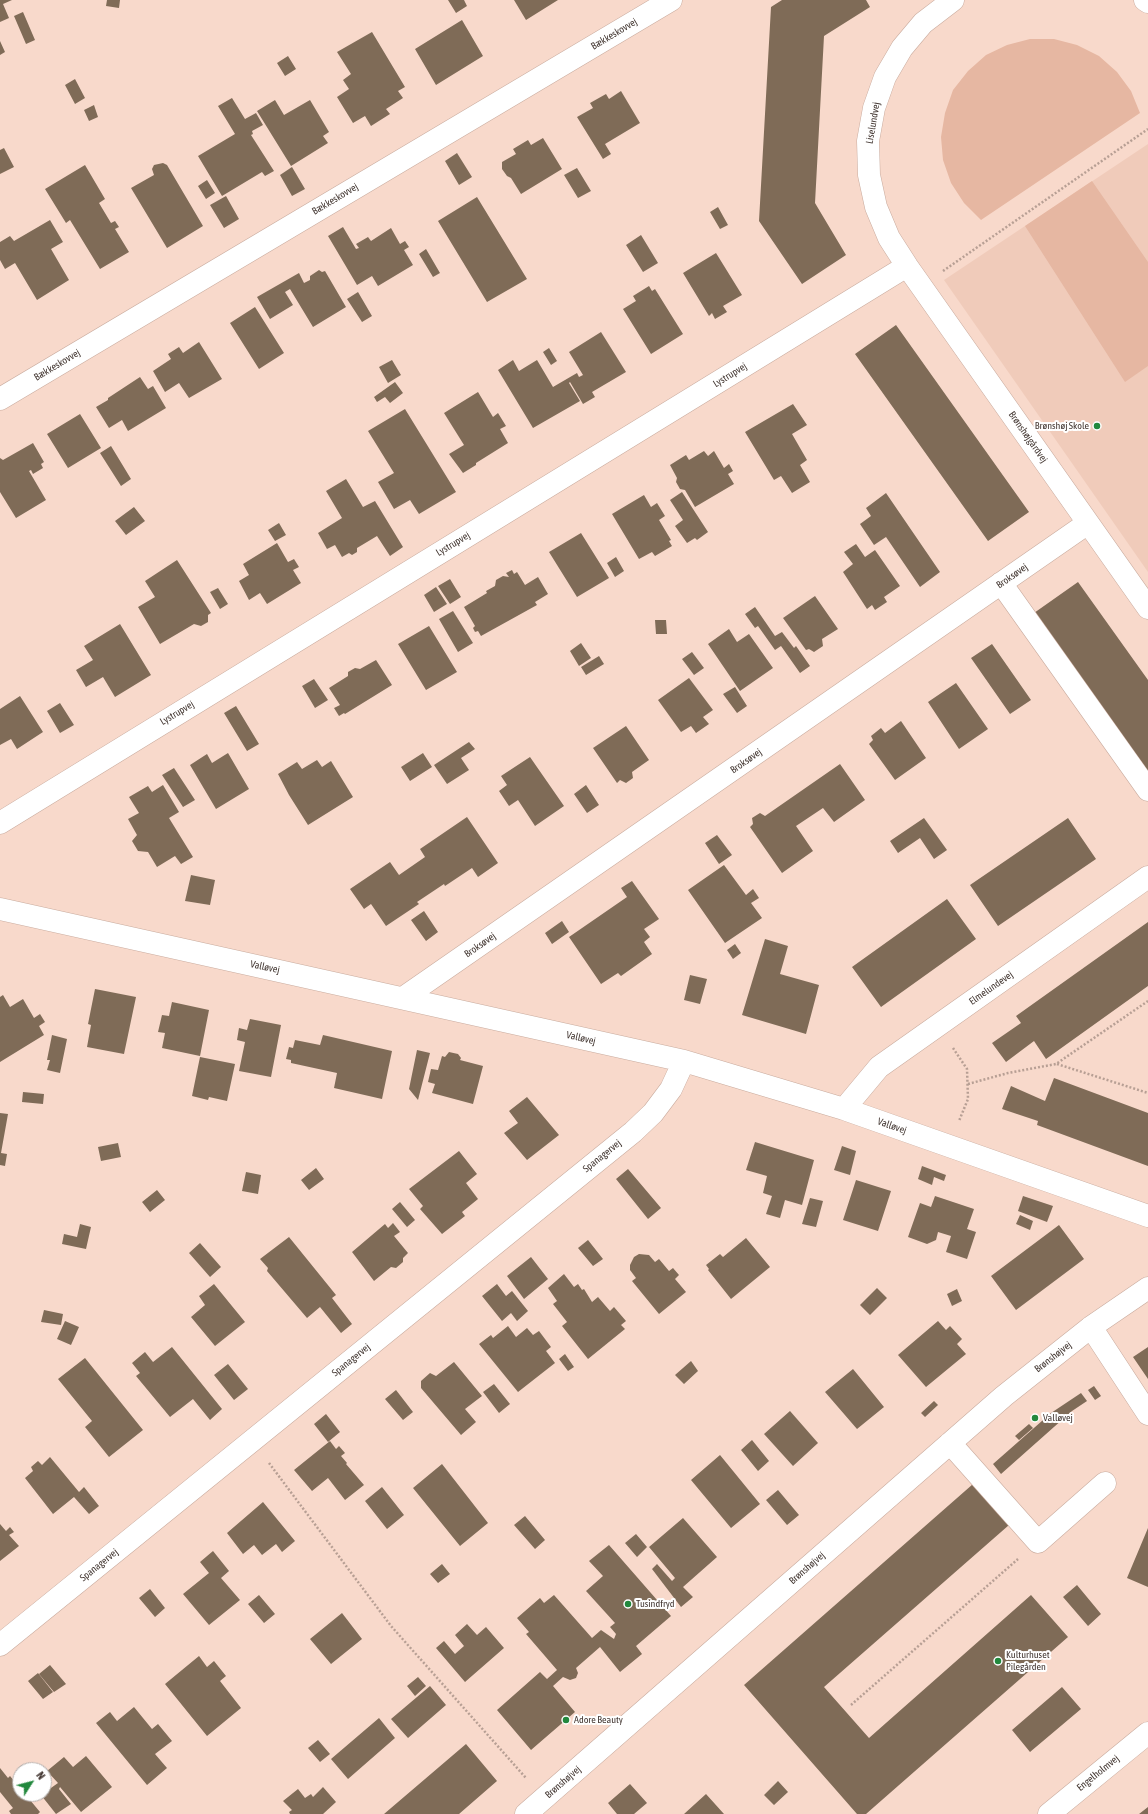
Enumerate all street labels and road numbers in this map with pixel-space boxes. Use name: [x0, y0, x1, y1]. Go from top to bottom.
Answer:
street label: Bækkeskovvej: [589, 16, 639, 52]
street label: Liselundvej: [863, 101, 883, 145]
street label: Bækkeskovvej: [310, 181, 360, 217]
street label: Bækkeskovvej: [32, 347, 82, 383]
street label: Lystrupvej: [711, 360, 749, 390]
street label: Brønshøjgårdvej: [1006, 409, 1050, 465]
street label: Lystrupvej: [434, 529, 472, 559]
street label: Broksøvej: [994, 561, 1030, 591]
street label: Lystrupvej: [158, 698, 196, 728]
street label: Broksøvej: [728, 746, 764, 776]
street label: Broksøvej: [462, 930, 498, 960]
street label: Valløvej: [249, 958, 281, 976]
street label: Elmelundevej: [967, 968, 1015, 1008]
street label: Valløvej: [565, 1029, 597, 1047]
street label: Valløvej: [876, 1115, 908, 1137]
street label: Spanagervej: [581, 1137, 623, 1175]
street label: Brønshøjvej: [1032, 1339, 1074, 1375]
street label: Spanagervej: [330, 1341, 372, 1379]
street label: Spanagervej: [78, 1546, 120, 1584]
street label: Brønshøjvej: [787, 1549, 827, 1587]
street label: Engelholmvej: [1075, 1752, 1121, 1794]
street label: Brønshøjvej: [543, 1763, 583, 1801]

